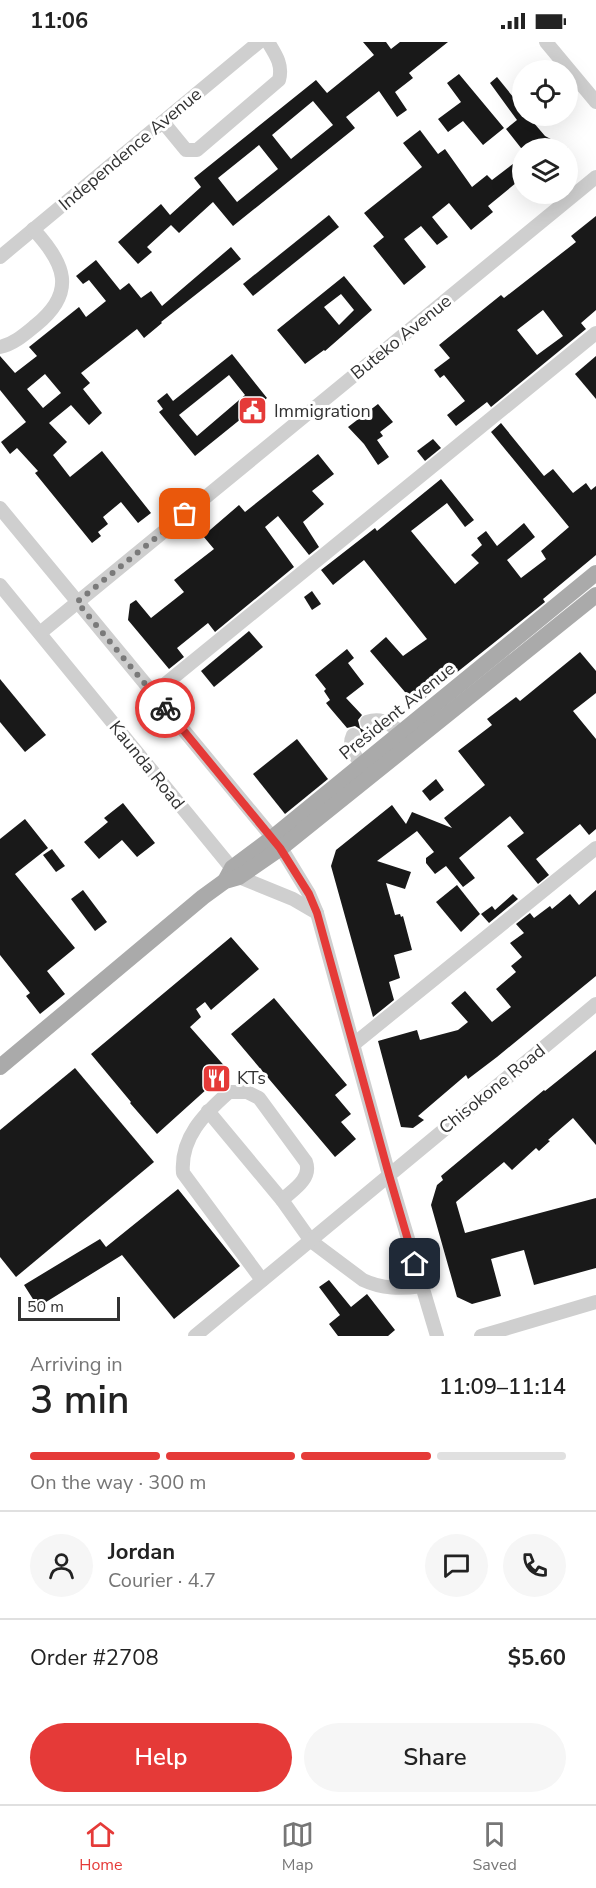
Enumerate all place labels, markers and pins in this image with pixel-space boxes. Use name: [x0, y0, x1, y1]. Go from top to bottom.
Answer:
public building icon: Immigration: [237, 395, 269, 427]
place label: Immigration: [274, 399, 371, 423]
pin: [159, 488, 210, 539]
restaurant icon: KTs: [200, 1062, 232, 1094]
place label: KTs: [237, 1066, 266, 1090]
pin: [389, 1238, 440, 1289]

